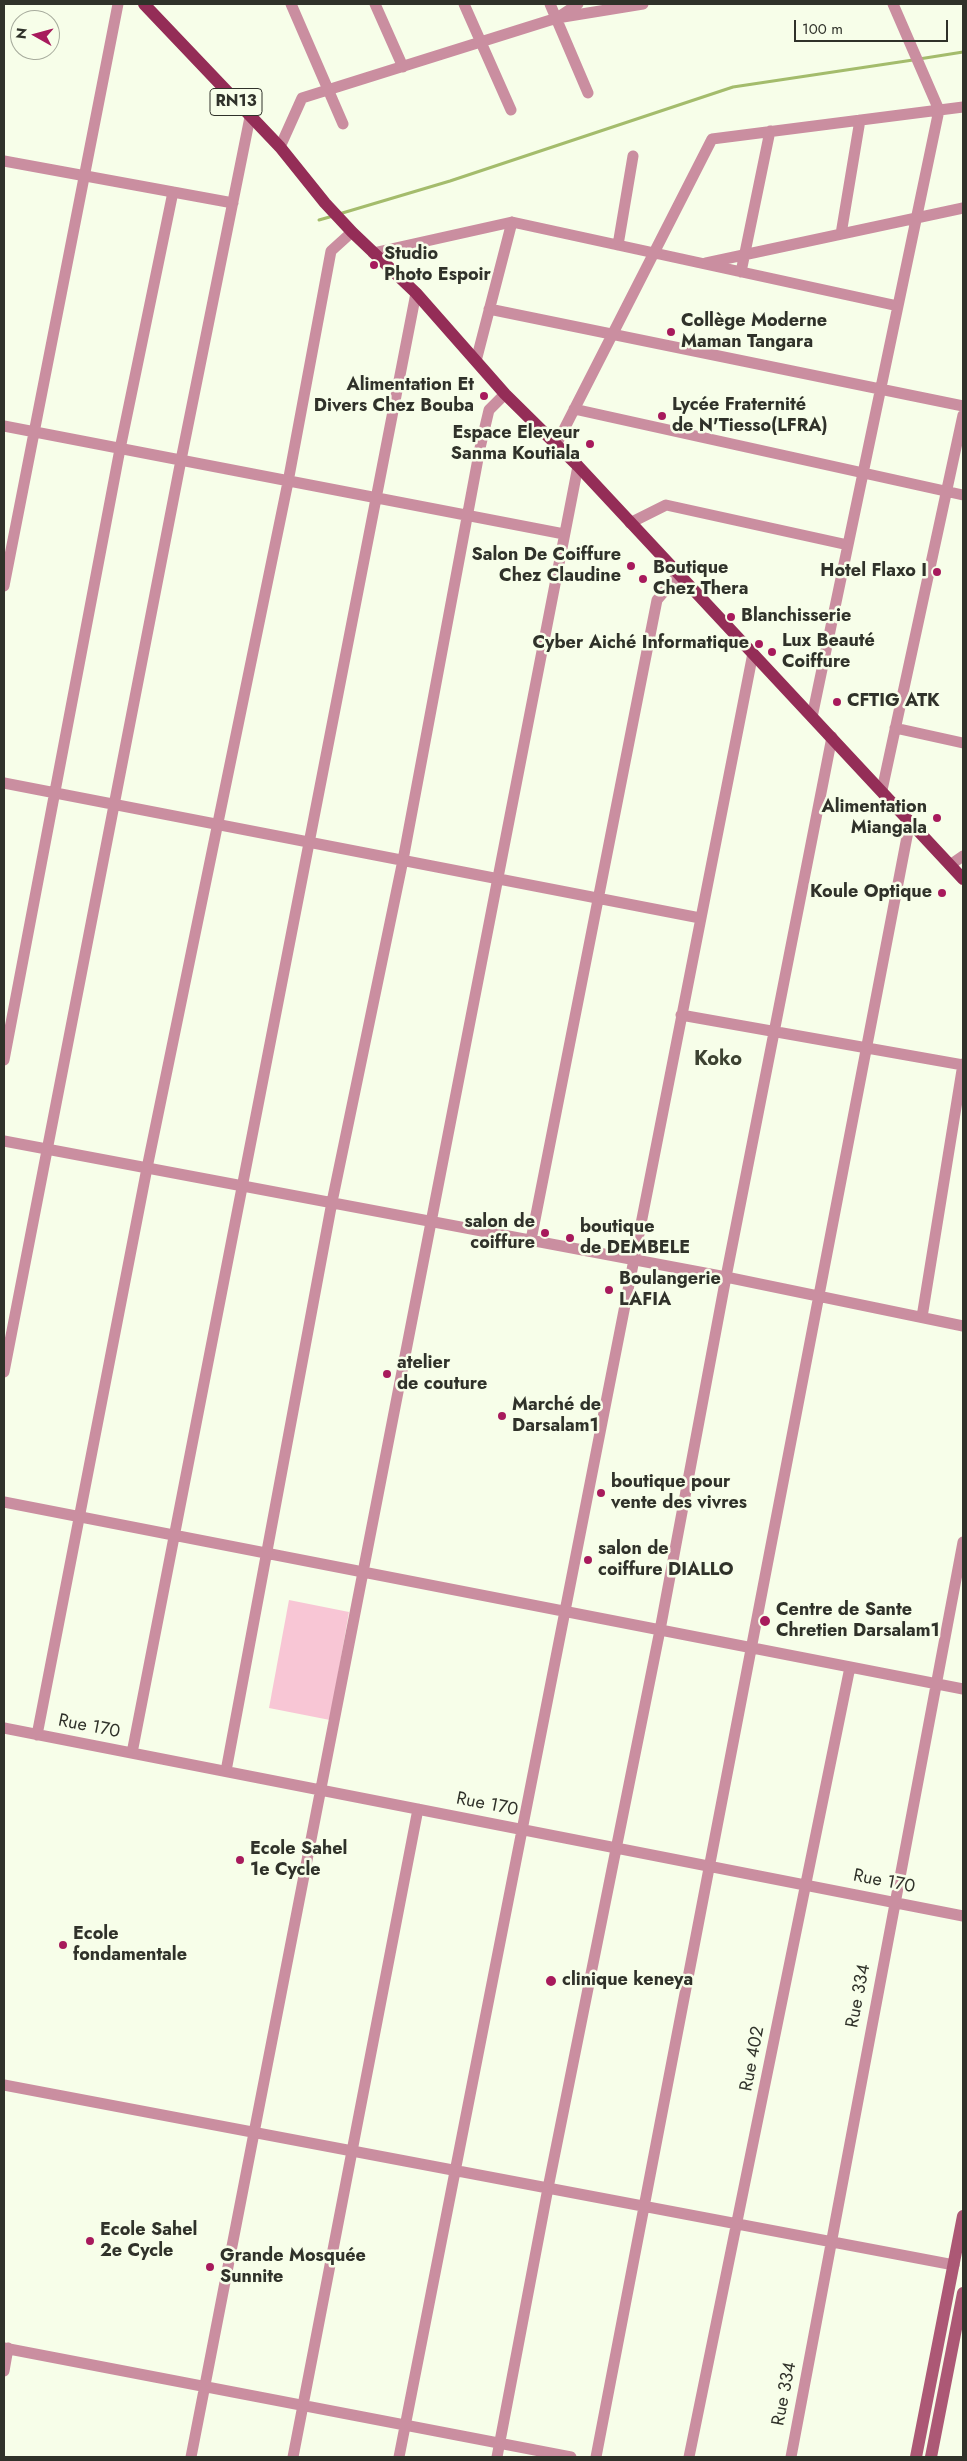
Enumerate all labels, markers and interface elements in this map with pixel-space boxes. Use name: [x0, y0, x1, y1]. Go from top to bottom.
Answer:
north arrow: [10, 10, 60, 60]
scale bar: [797, 10, 951, 42]
text: 100 m: [802, 18, 843, 40]
text: N: [11, 27, 32, 40]
road number: RN13: [210, 88, 262, 115]
place label: Studio Photo Espoir: [384, 244, 491, 286]
marker: Studio Photo Espoir: [368, 259, 380, 271]
place label: Collège Moderne Maman Tangara: [681, 311, 827, 354]
marker: Collège Moderne Maman Tangara: [665, 326, 677, 338]
place label: Alimentation Et Divers Chez Bouba: [314, 375, 474, 418]
marker: Alimentation Et Divers Chez Bouba: [478, 390, 490, 402]
place label: Lycée Fraternité de N'Tiesso(LFRA): [672, 395, 828, 438]
marker: Lycée Fraternité de N'Tiesso(LFRA): [656, 410, 668, 422]
place label: Espace Eleveur Sanma Koutiala: [451, 423, 580, 466]
marker: Espace Eleveur Sanma Koutiala: [584, 438, 596, 450]
place label: Salon De Coiffure Chez Claudine: [472, 545, 621, 588]
place label: Boutique Chez Thera: [653, 558, 748, 600]
marker: Salon De Coiffure Chez Claudine: [625, 560, 637, 572]
place label: Hotel Flaxo I: [820, 561, 927, 583]
marker: Hotel Flaxo I: [931, 566, 943, 578]
marker: Boutique Chez Thera: [637, 573, 649, 585]
place label: Blanchisserie: [741, 606, 851, 628]
marker: Blanchisserie: [725, 611, 737, 623]
place label: Lux Beauté Coiffure: [782, 631, 875, 674]
place label: Cyber Aiché Informatique: [532, 633, 749, 655]
marker: Cyber Aiché Informatique: [753, 638, 765, 650]
marker: Lux Beauté Coiffure: [766, 646, 778, 658]
place label: CFTIG ATK: [847, 691, 940, 713]
marker: CFTIG ATK: [831, 696, 843, 708]
place label: Alimentation Miangala: [821, 797, 927, 840]
marker: Alimentation Miangala: [931, 812, 943, 824]
place label: Koule Optique: [810, 882, 932, 904]
marker: Koule Optique: [936, 887, 948, 899]
district label: Koko: [694, 1048, 742, 1072]
place label: salon de coiffure: [464, 1212, 535, 1254]
place label: boutique de DEMBELE: [580, 1217, 690, 1260]
marker: salon de coiffure: [539, 1227, 551, 1239]
marker: boutique de DEMBELE: [564, 1232, 576, 1244]
place label: Boulangerie LAFIA: [619, 1269, 721, 1312]
marker: Boulangerie LAFIA: [603, 1284, 615, 1296]
place label: atelier de couture: [397, 1353, 487, 1396]
marker: atelier de couture: [381, 1368, 393, 1380]
place label: Marché de Darsalam1: [512, 1395, 601, 1438]
marker: Marché de Darsalam1: [496, 1410, 508, 1422]
place label: boutique pour vente des vivres: [611, 1472, 747, 1515]
marker: boutique pour vente des vivres: [595, 1487, 607, 1499]
place label: salon de coiffure DIALLO: [598, 1539, 733, 1582]
marker: salon de coiffure DIALLO: [582, 1554, 594, 1566]
place label: Centre de Sante Chretien Darsalam1: [776, 1600, 940, 1642]
marker: Centre de Sante Chretien Darsalam1: [758, 1614, 772, 1628]
street label: Rue 170: [56, 1710, 122, 1744]
street label: Rue 170: [454, 1788, 520, 1822]
place label: Ecole Sahel 1e Cycle: [250, 1839, 347, 1882]
marker: Ecole Sahel 1e Cycle: [234, 1854, 246, 1866]
street label: Rue 170: [851, 1865, 917, 1899]
place label: Ecole fondamentale: [73, 1924, 187, 1966]
marker: Ecole fondamentale: [57, 1939, 69, 1951]
street label: Rue 334: [842, 1962, 876, 2030]
place label: clinique keneya: [562, 1970, 693, 1992]
marker: clinique keneya: [544, 1974, 558, 1988]
street label: Rue 402: [736, 2025, 770, 2093]
place label: Ecole Sahel 2e Cycle: [100, 2220, 197, 2262]
marker: Ecole Sahel 2e Cycle: [84, 2235, 96, 2247]
place label: Grande Mosquée Sunnite: [220, 2246, 366, 2288]
marker: Grande Mosquée Sunnite: [204, 2261, 216, 2273]
street label: Rue 334: [768, 2360, 802, 2428]

